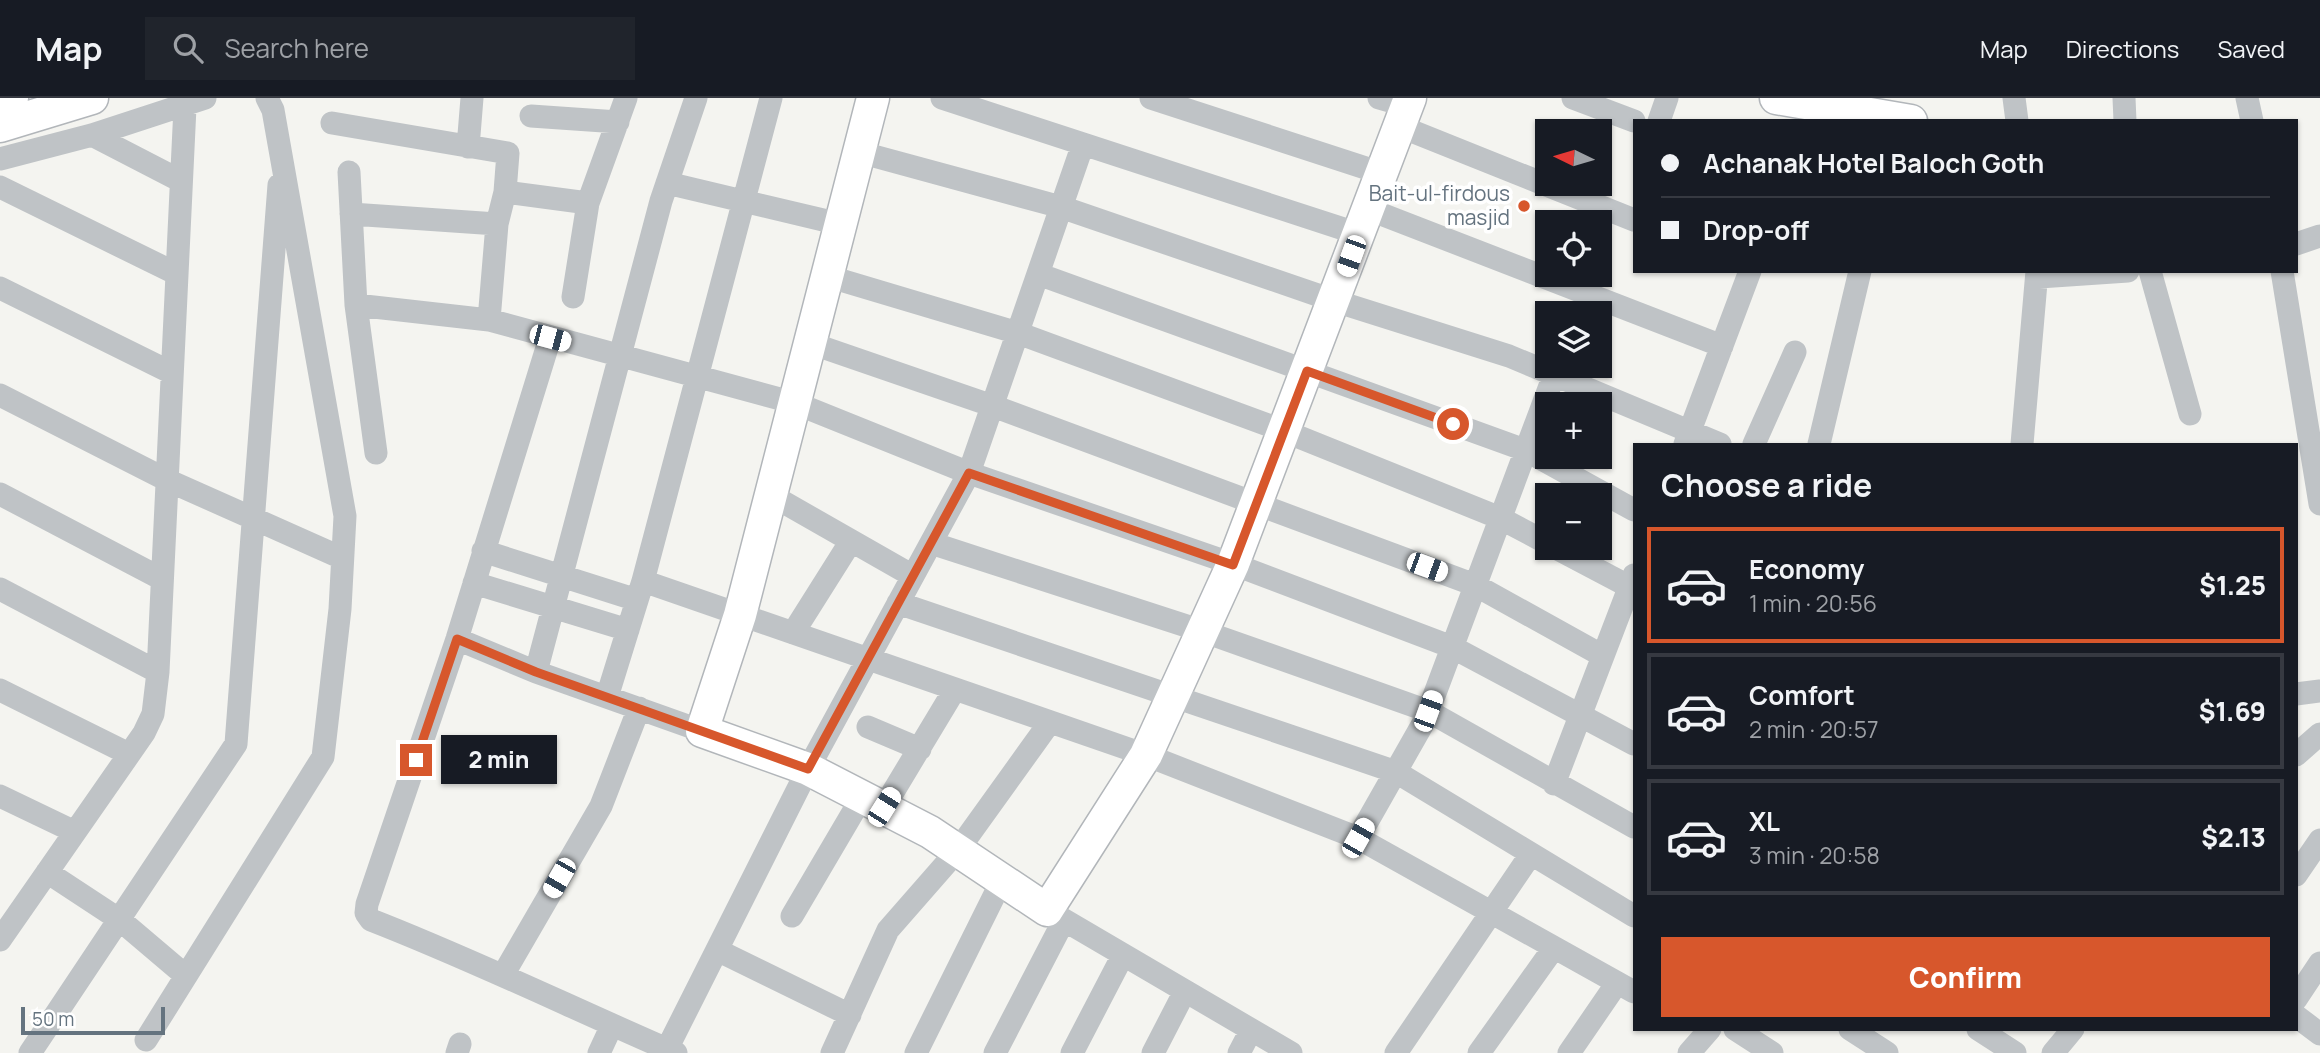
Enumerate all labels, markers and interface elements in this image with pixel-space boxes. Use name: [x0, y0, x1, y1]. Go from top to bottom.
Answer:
search box: [145, 17, 635, 80]
text: Map: [35, 26, 103, 71]
icon: search: [169, 29, 207, 67]
text: Search here: [225, 30, 369, 66]
text: Map: [1980, 32, 2028, 65]
text: Directions: [2066, 32, 2179, 65]
text: Saved: [2217, 32, 2285, 65]
north arrow: [1535, 119, 1612, 196]
map controls: [1535, 119, 1612, 560]
text: Achanak Hotel Baloch Goth: [1703, 145, 2044, 181]
place label: Bait-ul-firdous masjid: [1369, 179, 1510, 231]
marker: Bait-ul-firdous masjid: [1516, 198, 1532, 214]
button: locate: [1535, 210, 1612, 287]
text: Drop-off: [1703, 212, 1809, 248]
car: [1334, 233, 1369, 279]
button: layers: [1535, 301, 1612, 378]
car: [527, 322, 574, 354]
button: +: [1535, 392, 1612, 469]
route start: [1437, 408, 1469, 440]
text: Choose a ride: [1661, 463, 1872, 507]
button: −: [1535, 483, 1612, 560]
car: [1404, 550, 1451, 584]
text: Economy: [1749, 551, 1864, 587]
icon: car: [1665, 554, 1728, 617]
text: $1.25: [2199, 567, 2266, 603]
text: 1 min · 20:56: [1749, 587, 1877, 619]
text: Comfort: [1749, 677, 1855, 713]
icon: car: [1665, 680, 1728, 743]
car: [1411, 688, 1446, 734]
text: $1.69: [2199, 693, 2266, 729]
text: 2 min · 20:57: [1749, 713, 1879, 745]
callout: 2 min: [440, 736, 556, 784]
text: 2 min: [469, 743, 530, 775]
route end: [400, 744, 432, 776]
car: [864, 784, 905, 830]
text: XL: [1749, 803, 1780, 839]
icon: car: [1665, 806, 1728, 869]
car: [1339, 815, 1378, 861]
text: $2.13: [2201, 819, 2266, 855]
text: 3 min · 20:58: [1749, 839, 1880, 871]
car: [540, 855, 579, 901]
button: Confirm: [1661, 937, 2270, 1017]
scale bar: [21, 1004, 164, 1036]
text: 50 m: [32, 1006, 74, 1032]

